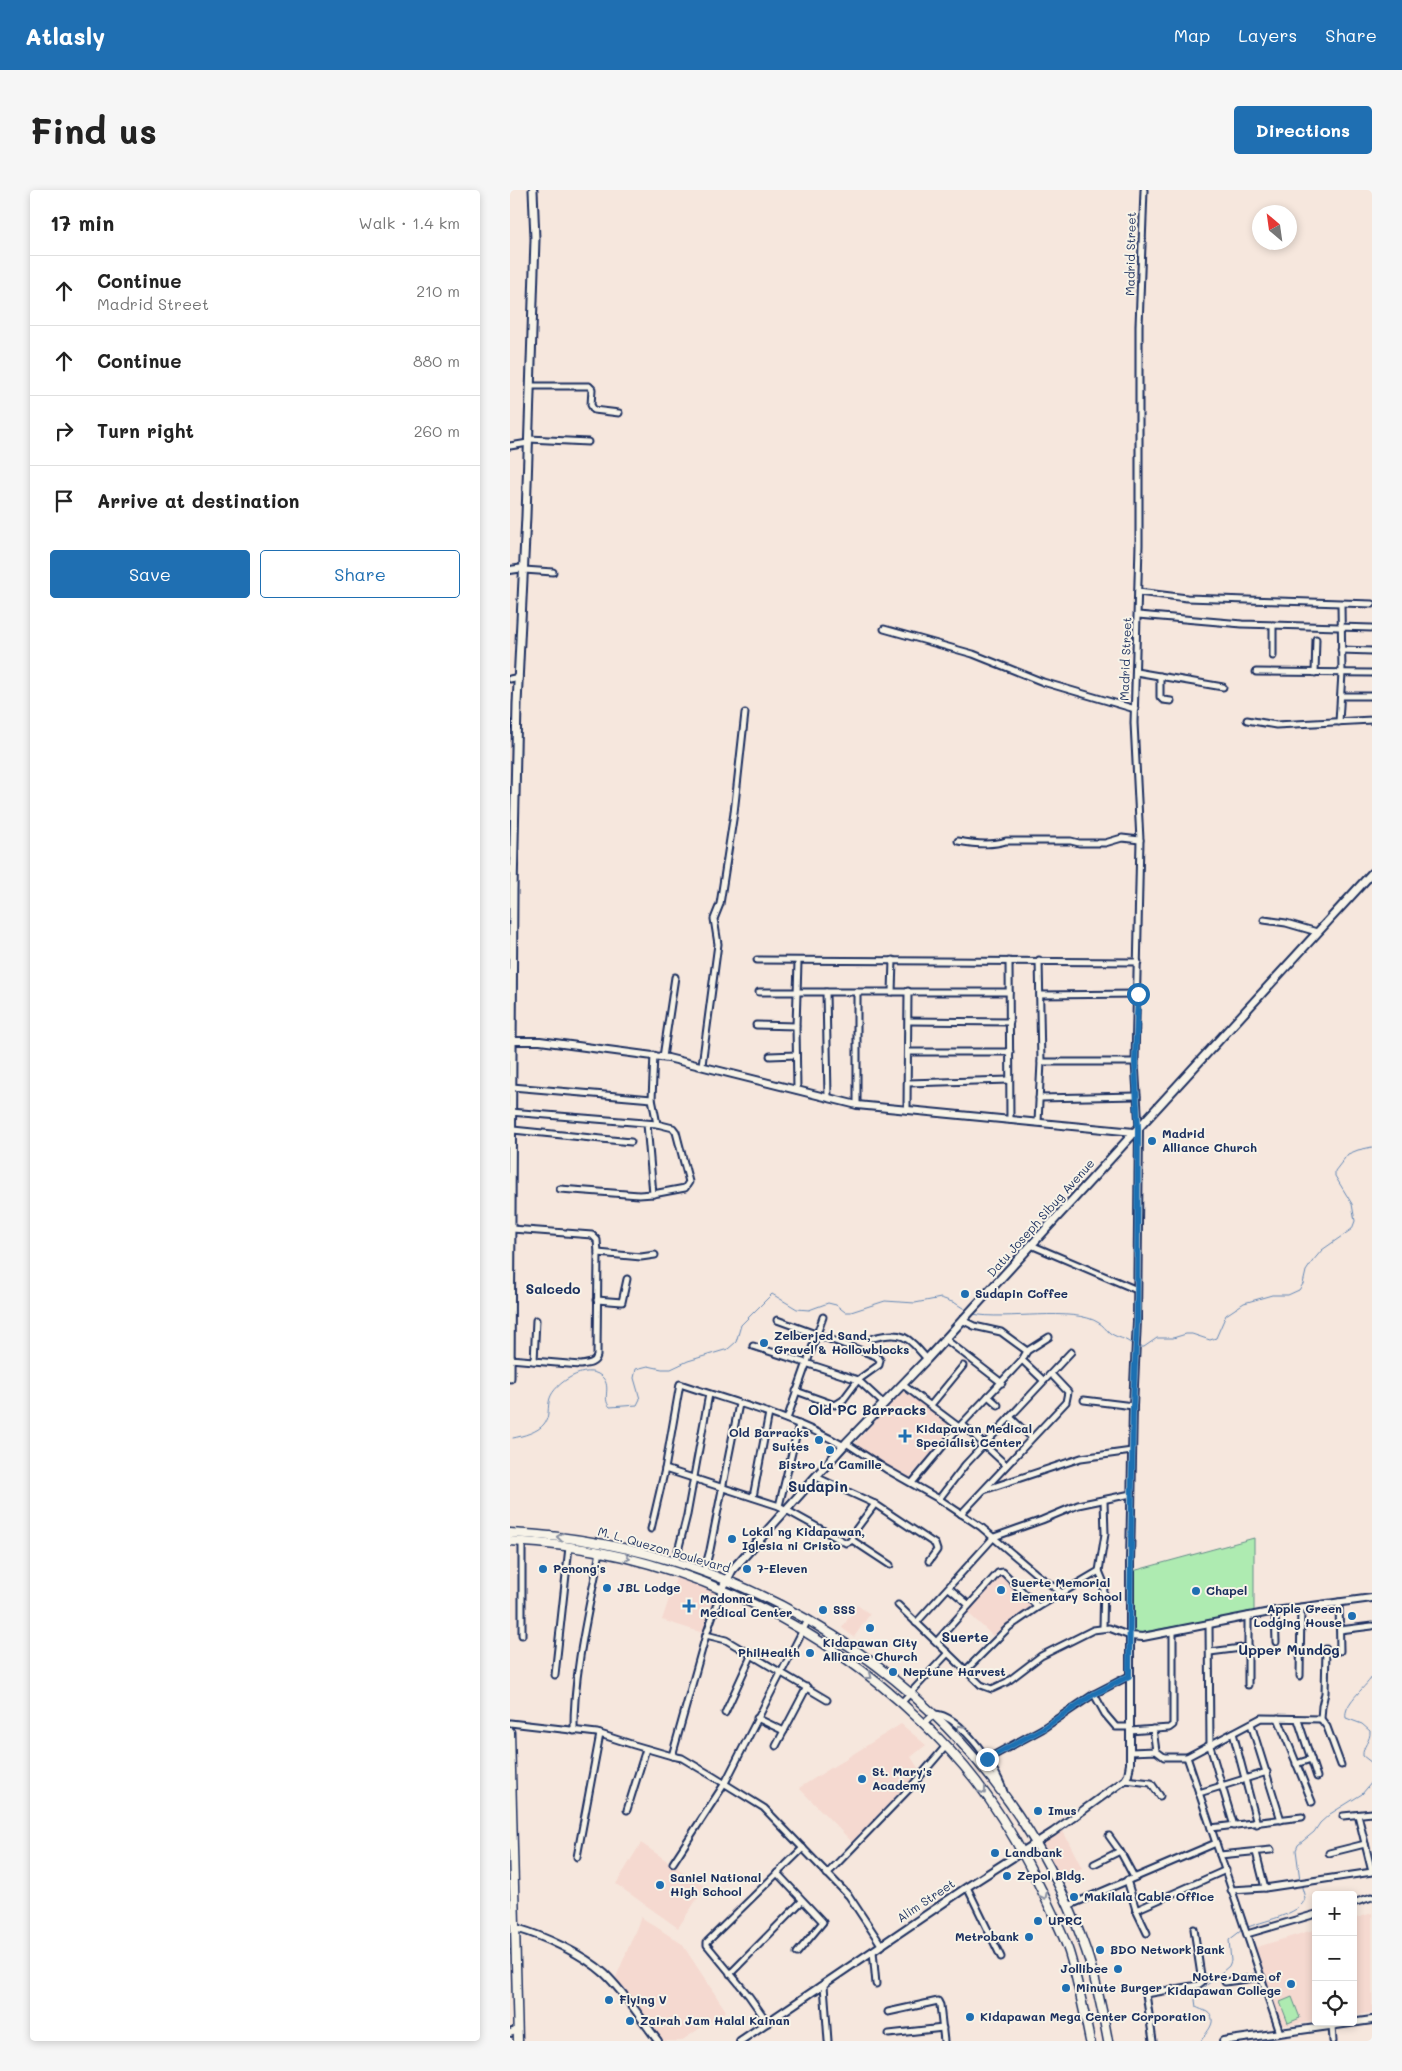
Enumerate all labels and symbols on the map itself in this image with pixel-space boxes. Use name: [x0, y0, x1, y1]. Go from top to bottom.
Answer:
north arrow: [1252, 205, 1297, 250]
street label: Madrid Street: [1121, 212, 1139, 296]
street label: Madrid Street: [1116, 617, 1134, 701]
route start: [1127, 983, 1150, 1006]
place label: Madrid Alliance Church: [1162, 1125, 1257, 1155]
marker: Madrid Alliance Church: [1146, 1135, 1158, 1147]
street label: Datu Joseph Sibug Avenue: [983, 1155, 1098, 1280]
district label: Salcedo: [525, 1279, 581, 1298]
place label: Sudapin Coffee: [975, 1285, 1068, 1301]
marker: Sudapin Coffee: [959, 1288, 971, 1300]
place label: Zelberjed Sand, Gravel & Hollowblocks: [774, 1327, 909, 1357]
marker: Zelberjed Sand, Gravel & Hollowblocks: [758, 1337, 770, 1349]
district label: Old PC Barracks: [808, 1400, 926, 1419]
place label: Kidapawan Medical Specialist Center: [916, 1420, 1032, 1450]
place label: Old Barracks Suites: [729, 1424, 809, 1454]
marker: Kidapawan Medical Specialist Center: [898, 1429, 912, 1443]
marker: Old Barracks Suites: [813, 1434, 825, 1446]
marker: Bistro La Camille: [824, 1444, 836, 1456]
place label: Bistro La Camille: [778, 1456, 882, 1472]
district label: Sudapin: [788, 1476, 848, 1496]
street label: M. L. Quezon Boulevard: [596, 1522, 733, 1576]
place label: Lokal ng Kidapawan, Iglesia ni Cristo: [742, 1523, 865, 1553]
one-way arrow: [556, 1532, 564, 1543]
marker: Lokal ng Kidapawan, Iglesia ni Cristo: [726, 1533, 738, 1545]
one-way arrow: [623, 1553, 631, 1563]
place label: Penong's: [553, 1560, 606, 1576]
place label: 7-Eleven: [757, 1560, 807, 1576]
marker: Penong's: [537, 1563, 549, 1575]
marker: 7-Eleven: [741, 1563, 753, 1575]
place label: Suerte Memorial Elementary School: [1011, 1574, 1122, 1604]
place label: JBL Lodge: [617, 1579, 680, 1595]
marker: JBL Lodge: [601, 1582, 613, 1594]
place label: Chapel: [1206, 1582, 1247, 1598]
marker: Suerte Memorial Elementary School: [995, 1584, 1007, 1596]
marker: Chapel: [1190, 1585, 1202, 1597]
place label: Madonna Medical Center: [700, 1590, 792, 1620]
marker: Madonna Medical Center: [682, 1599, 696, 1613]
place label: Apple Green Lodging House: [1254, 1600, 1342, 1630]
place label: SSS: [833, 1601, 856, 1617]
marker: SSS: [817, 1604, 829, 1616]
marker: Apple Green Lodging House: [1346, 1610, 1358, 1622]
marker: Kidapawan City Alliance Church: [864, 1622, 876, 1634]
district label: Suerte: [942, 1627, 988, 1646]
place label: Kidapawan City Alliance Church: [823, 1634, 918, 1664]
district label: Upper Mundog: [1238, 1640, 1340, 1659]
place label: PhilHealth: [738, 1644, 800, 1660]
marker: PhilHealth: [804, 1647, 816, 1659]
place label: Neptune Harvest: [903, 1663, 1006, 1679]
marker: Neptune Harvest: [887, 1666, 899, 1678]
one-way arrow: [863, 1670, 873, 1679]
one-way arrow: [957, 1724, 966, 1733]
route end: [976, 1748, 999, 1771]
place label: St. Mary's Academy: [872, 1763, 932, 1793]
marker: St. Mary's Academy: [856, 1773, 868, 1785]
one-way arrow: [977, 1785, 986, 1795]
place label: Imus: [1048, 1802, 1077, 1818]
marker: Imus: [1032, 1805, 1044, 1817]
place label: Landbank: [1005, 1844, 1062, 1860]
marker: Landbank: [989, 1847, 1001, 1859]
place label: Zepol Bldg.: [1017, 1867, 1085, 1883]
place label: Saniel National High School: [670, 1869, 761, 1899]
marker: Zepol Bldg.: [1001, 1870, 1013, 1882]
street label: Alim Street: [893, 1875, 958, 1925]
marker: Saniel National High School: [654, 1879, 666, 1891]
place label: Makilala Cable Office: [1084, 1888, 1214, 1904]
one-way arrow: [1037, 1891, 1048, 1900]
marker: Makilala Cable Office: [1068, 1891, 1080, 1903]
place label: UPRC: [1048, 1912, 1082, 1928]
marker: UPRC: [1032, 1915, 1044, 1927]
place label: Metrobank: [955, 1928, 1019, 1944]
marker: Metrobank: [1023, 1931, 1035, 1943]
place label: BDO Network Bank: [1110, 1941, 1225, 1957]
marker: BDO Network Bank: [1094, 1944, 1106, 1956]
place label: Jollibee: [1060, 1960, 1108, 1976]
marker: Jollibee: [1112, 1963, 1124, 1975]
place label: Notre Dame of Kidapawan College: [1167, 1968, 1282, 1998]
marker: Notre Dame of Kidapawan College: [1285, 1978, 1297, 1990]
place label: Minute Burger: [1076, 1979, 1162, 1995]
marker: Minute Burger: [1060, 1982, 1072, 1994]
place label: Flying V: [619, 1991, 667, 2007]
marker: Flying V: [603, 1994, 615, 2006]
place label: Kidapawan Mega Center Corporation: [980, 2008, 1206, 2024]
marker: Kidapawan Mega Center Corporation: [964, 2011, 976, 2023]
place label: Zairah Jam Halal Kainan: [640, 2012, 790, 2028]
marker: Zairah Jam Halal Kainan: [624, 2015, 636, 2027]

